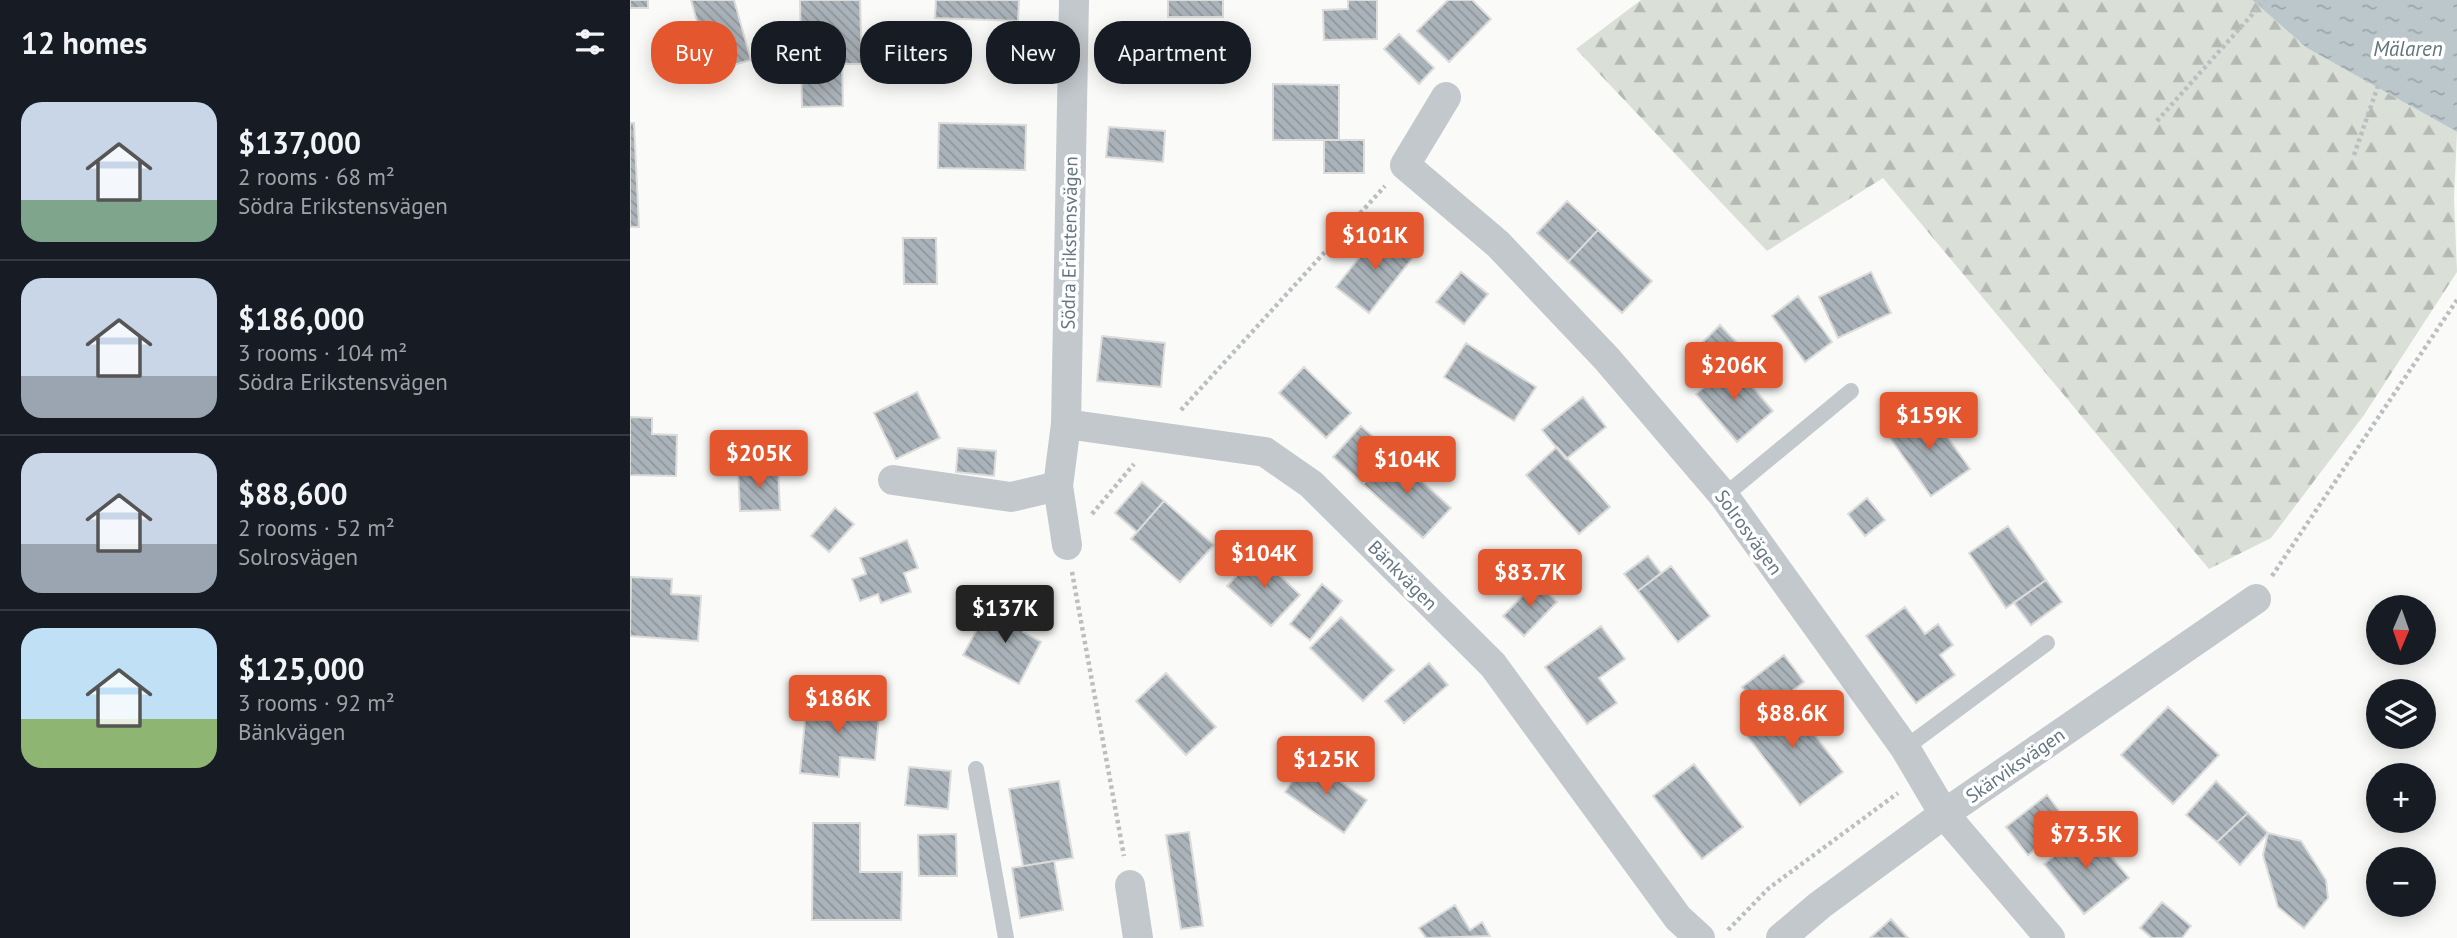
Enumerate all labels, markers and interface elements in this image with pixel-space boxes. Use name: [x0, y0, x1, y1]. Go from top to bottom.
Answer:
chip: Buy: [651, 21, 737, 84]
chip: Rent: [751, 21, 846, 84]
chip: Filters: [860, 21, 972, 84]
chip: New: [986, 21, 1080, 84]
chip: Apartment: [1094, 21, 1251, 84]
text: 12 homes: [21, 23, 147, 62]
icon: filters: [571, 23, 609, 61]
water label: Mälaren: [2373, 35, 2443, 62]
text: $137,000: [238, 123, 361, 162]
icon: home: [77, 130, 161, 214]
street label: Södra Erikstensvägen: [1055, 156, 1083, 330]
text: 2 rooms · 68 m²: [238, 162, 395, 191]
text: Södra Erikstensvägen: [238, 191, 448, 220]
pin: $101K: [1326, 212, 1424, 272]
text: $101K: [1342, 220, 1408, 249]
text: $186,000: [238, 299, 365, 338]
icon: home: [77, 306, 161, 390]
text: 3 rooms · 104 m²: [238, 338, 407, 367]
pin: $206K: [1685, 342, 1783, 402]
text: $206K: [1701, 350, 1767, 379]
text: Södra Erikstensvägen: [238, 367, 448, 396]
pin: $159K: [1880, 392, 1978, 452]
text: $159K: [1896, 400, 1962, 429]
pin: $205K: [710, 430, 808, 490]
pin: $104K: [1358, 436, 1456, 496]
text: $205K: [726, 438, 792, 467]
text: $104K: [1374, 444, 1440, 473]
text: $88,600: [238, 474, 348, 513]
icon: home: [77, 481, 161, 565]
street label: Solrosvägen: [1710, 485, 1788, 579]
text: 2 rooms · 52 m²: [238, 513, 395, 542]
pin: $104K: [1215, 530, 1313, 590]
street label: Bänkvägen: [1363, 535, 1443, 615]
text: $104K: [1231, 538, 1297, 567]
text: Solrosvägen: [238, 542, 358, 571]
pin: $83.7K: [1473, 550, 1587, 609]
text: $83.7K: [1494, 557, 1566, 586]
pin: $137K: [956, 586, 1054, 645]
text: $137K: [972, 593, 1038, 622]
north arrow: [2366, 595, 2436, 665]
map controls: [2366, 595, 2436, 917]
text: $125,000: [238, 649, 365, 688]
icon: home: [77, 656, 161, 740]
pin: $186K: [789, 676, 887, 735]
button: layers: [2366, 679, 2436, 749]
text: $186K: [805, 683, 871, 712]
text: 3 rooms · 92 m²: [238, 688, 395, 717]
pin: $88.6K: [1735, 690, 1849, 750]
text: $88.6K: [1756, 698, 1828, 727]
text: Bänkvägen: [238, 717, 345, 746]
street label: Skärviksvägen: [1961, 722, 2069, 808]
pin: $125K: [1277, 736, 1375, 796]
text: $125K: [1293, 744, 1359, 773]
button: +: [2366, 763, 2436, 833]
pin: $73.5K: [2029, 812, 2143, 871]
text: $73.5K: [2050, 819, 2122, 848]
button: −: [2366, 847, 2436, 917]

